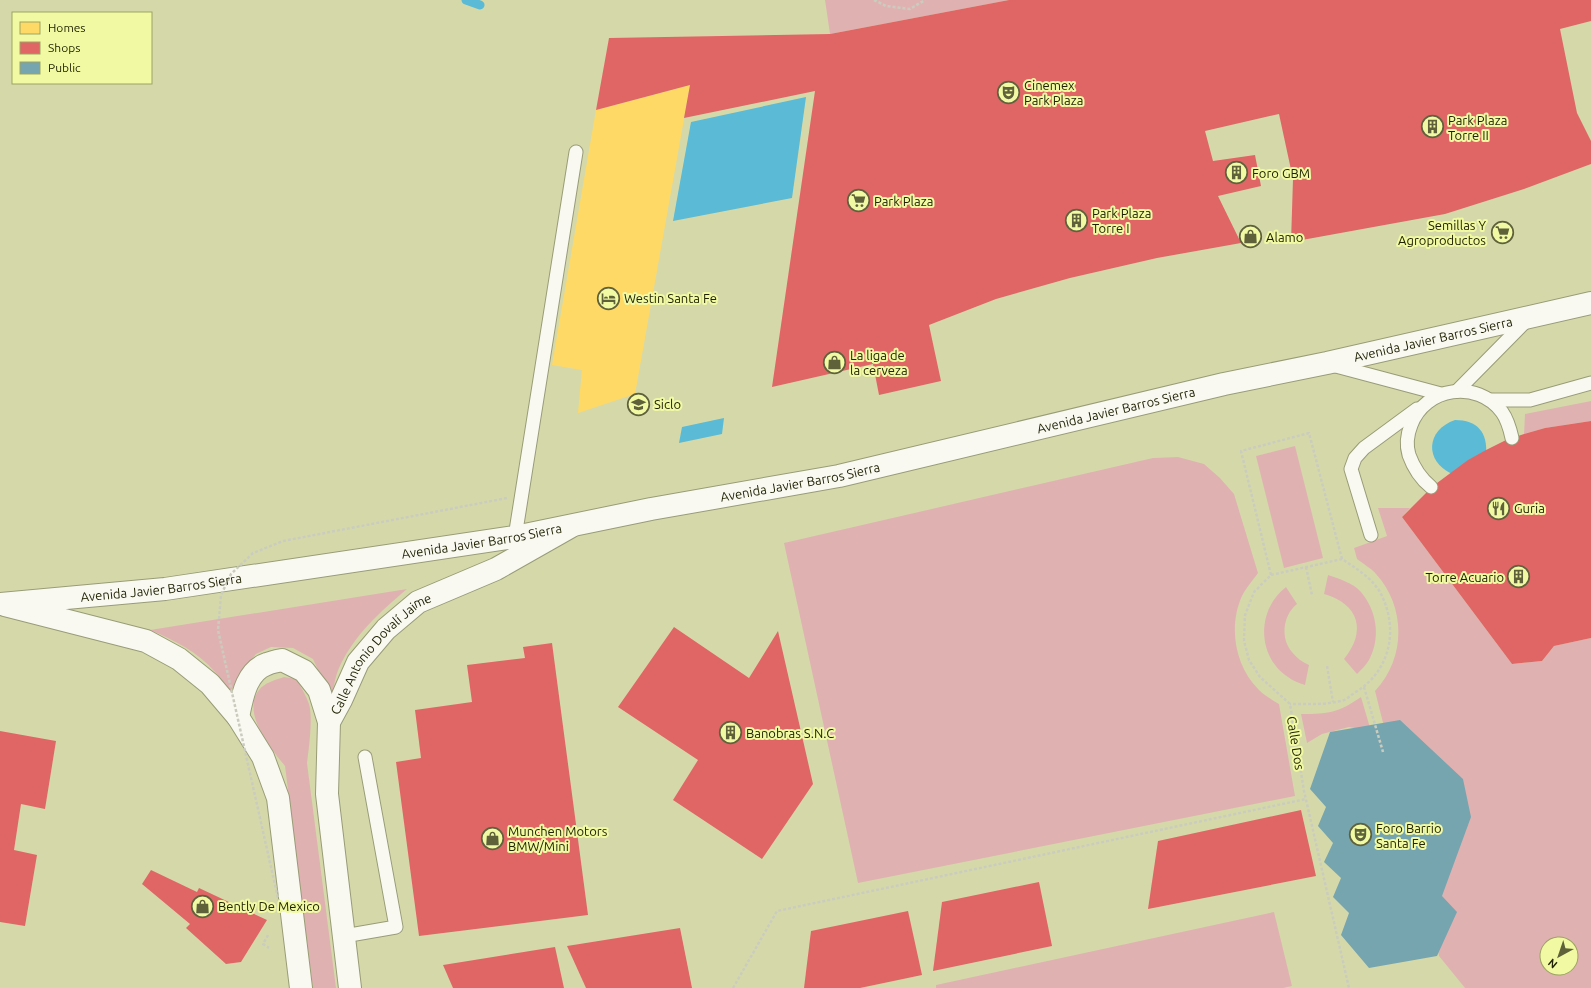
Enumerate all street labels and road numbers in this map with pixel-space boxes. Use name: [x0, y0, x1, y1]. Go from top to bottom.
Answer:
street label: Avenida Javier Barros Sierra: [1352, 314, 1514, 364]
street label: Avenida Javier Barros Sierra: [1035, 384, 1196, 435]
street label: Avenida Javier Barros Sierra: [719, 459, 881, 504]
street label: Avenida Javier Barros Sierra: [401, 521, 563, 561]
street label: Avenida Javier Barros Sierra: [80, 571, 243, 604]
street label: Calle Antonio Dovalí Jaime: [328, 590, 433, 717]
street label: Calle Dos: [1285, 715, 1307, 771]

